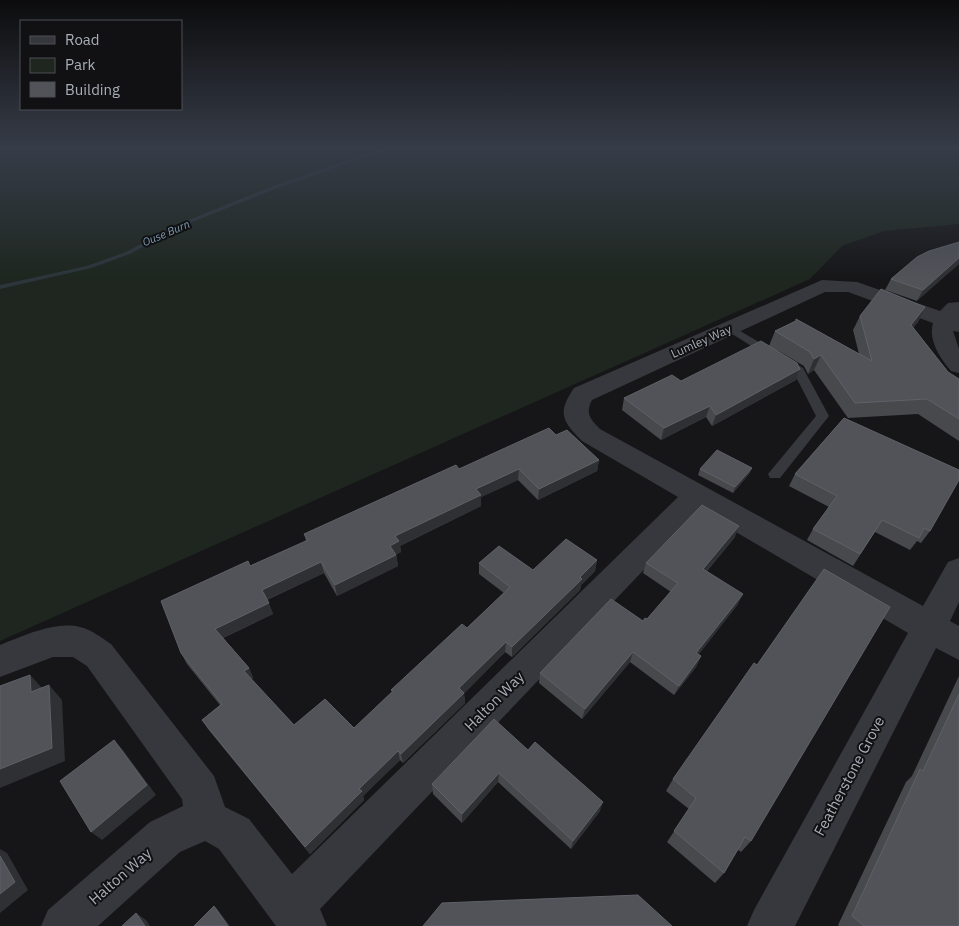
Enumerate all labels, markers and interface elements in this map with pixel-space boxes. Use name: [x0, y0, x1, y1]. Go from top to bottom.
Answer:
legend: [20, 20, 182, 110]
text: Road: [65, 30, 100, 49]
text: Park: [65, 55, 95, 74]
text: Building: [65, 80, 120, 99]
water label: Ouse Burn: [140, 217, 192, 249]
street label: Lumley Way: [668, 321, 734, 361]
street label: Halton Way: [460, 667, 528, 735]
street label: Featherstone Grove: [810, 713, 888, 839]
street label: Halton Way: [85, 843, 156, 908]

